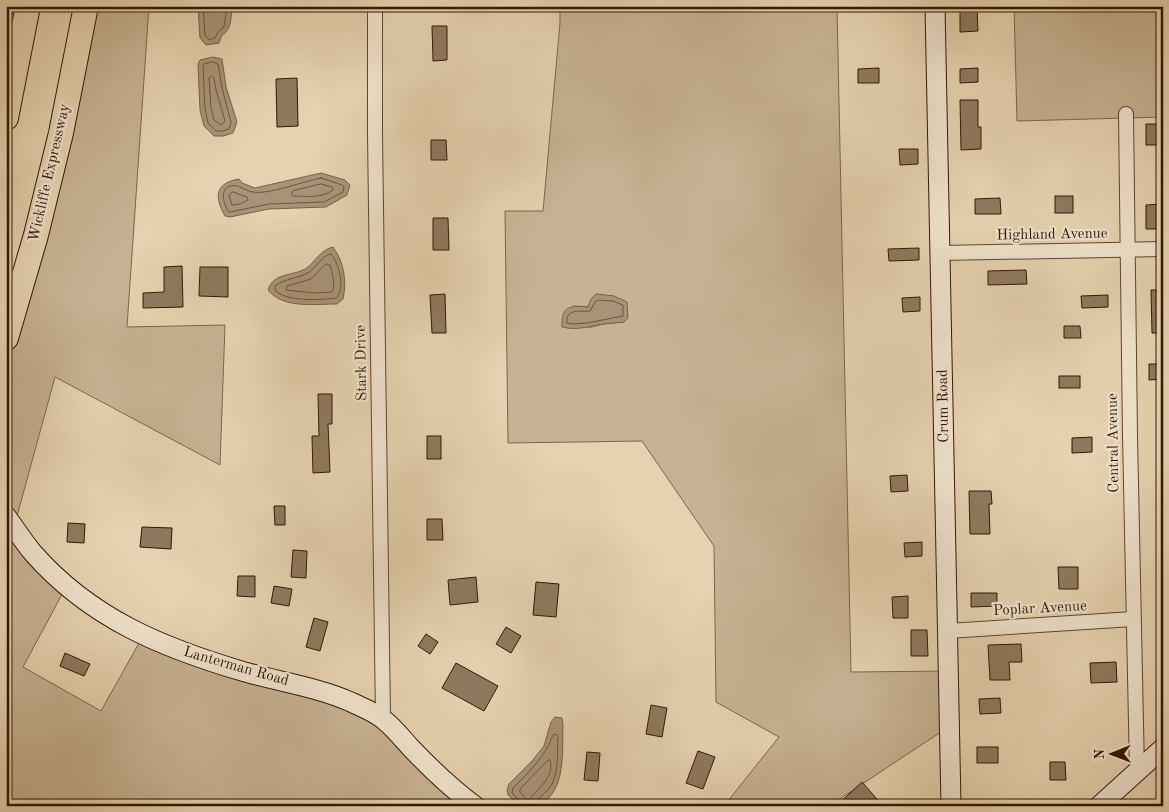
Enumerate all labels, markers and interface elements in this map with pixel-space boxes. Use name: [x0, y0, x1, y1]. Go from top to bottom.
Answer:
street label: Wickliffe Expressway: [27, 103, 73, 243]
street label: Highland Avenue: [996, 227, 1108, 243]
street label: Stark Drive: [354, 325, 370, 401]
street label: Crum Road: [936, 369, 952, 443]
street label: Central Avenue: [1106, 393, 1122, 493]
street label: Poplar Avenue: [993, 599, 1087, 619]
street label: Lanterman Road: [182, 645, 291, 689]
north arrow: [1086, 730, 1136, 780]
text: N: [1093, 748, 1107, 760]

